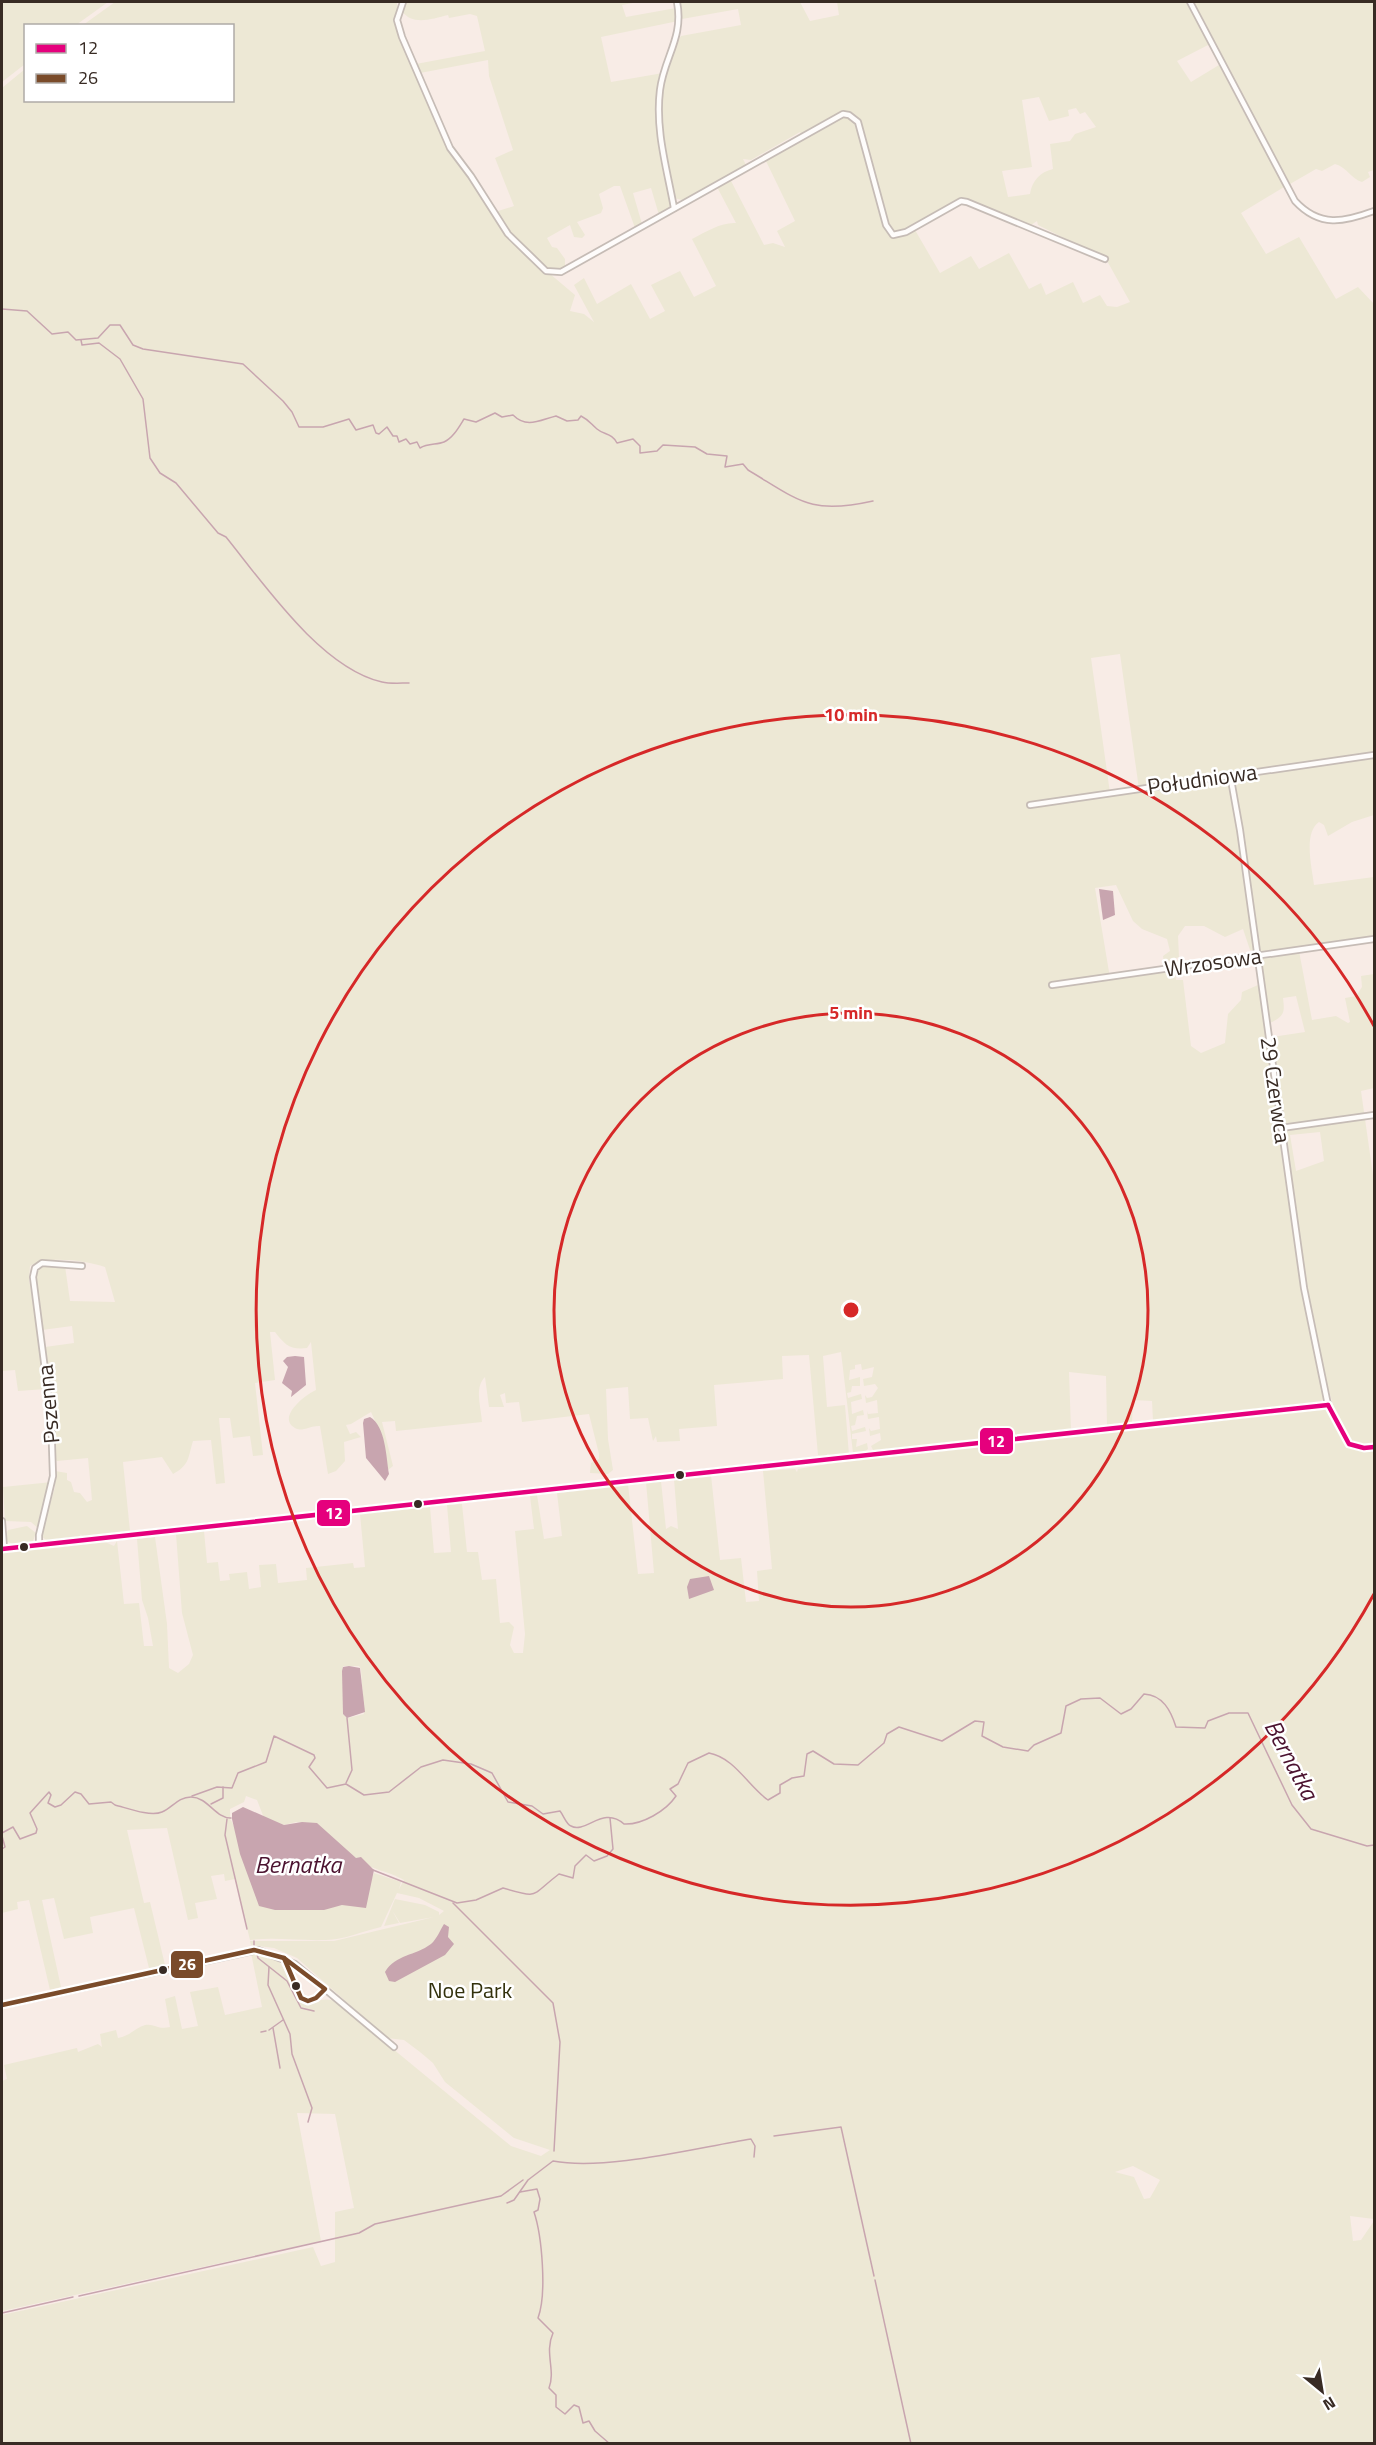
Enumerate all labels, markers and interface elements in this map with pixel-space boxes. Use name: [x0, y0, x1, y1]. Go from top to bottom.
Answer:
legend: [24, 24, 234, 102]
text: 12: [78, 34, 98, 61]
text: 26: [78, 64, 98, 91]
text: 10 min: [824, 701, 878, 728]
street label: Południowa: [1145, 754, 1259, 804]
street label: Wrzosowa: [1162, 938, 1264, 986]
text: 5 min: [829, 999, 873, 1026]
street label: 29 Czerwca: [1252, 1034, 1300, 1146]
centre of rings: [841, 1300, 861, 1320]
street label: Pszenna: [28, 1363, 68, 1445]
line badge: 12: [979, 1427, 1014, 1455]
text: 12: [987, 1429, 1005, 1453]
unlabelled marker: [674, 1469, 686, 1481]
unlabelled marker: [412, 1498, 424, 1510]
line badge: 12: [316, 1499, 351, 1527]
text: 12: [325, 1501, 343, 1525]
unlabelled marker: [18, 1541, 30, 1553]
water label: Bernatka: [1256, 1713, 1329, 1808]
water label: Bernatka: [255, 1846, 343, 1882]
line badge: 26: [170, 1950, 204, 1979]
text: 26: [178, 1952, 196, 1976]
unlabelled marker: [157, 1964, 169, 1976]
park label: Noe Park: [428, 1973, 513, 2007]
unlabelled marker: [290, 1980, 302, 1992]
north arrow: [1292, 2361, 1352, 2421]
text: N: [1319, 2391, 1340, 2417]

